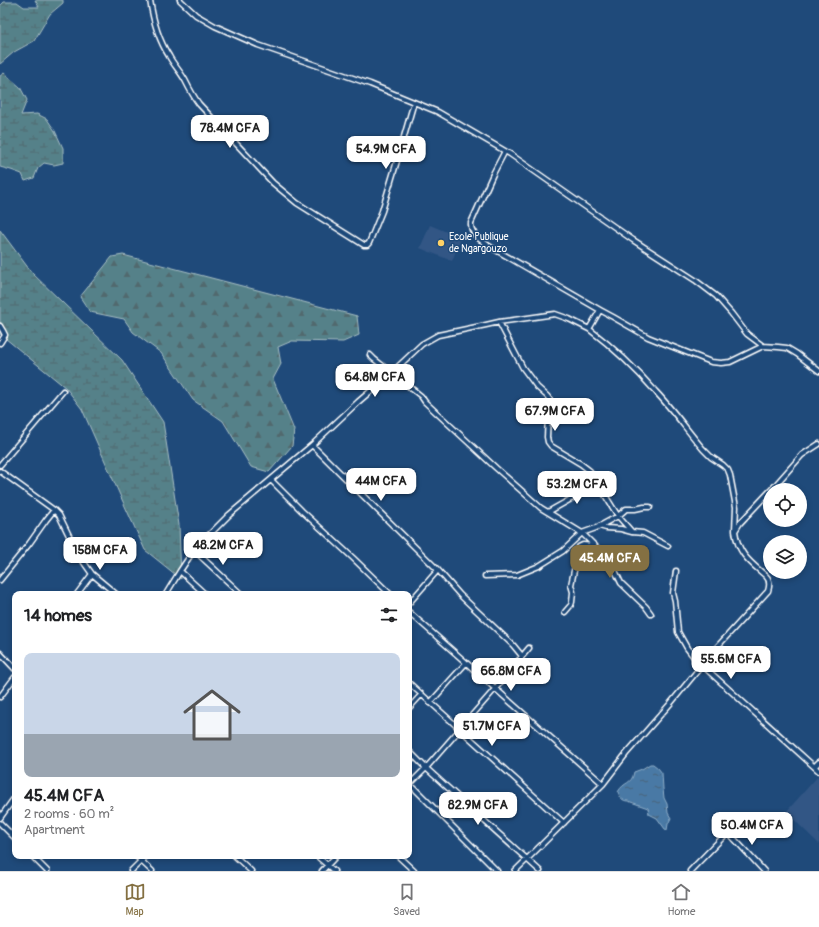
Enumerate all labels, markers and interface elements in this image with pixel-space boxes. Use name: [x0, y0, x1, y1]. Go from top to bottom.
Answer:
pin: 78.4M CFA: [184, 115, 276, 149]
text: 78.4M CFA: [200, 120, 260, 136]
pin: 54.9M CFA: [340, 136, 432, 170]
text: 54.9M CFA: [356, 141, 416, 157]
place label: Ecole Publique de Ngargouzo: [449, 231, 508, 255]
marker: Ecole Publique de Ngargouzo: [436, 238, 446, 248]
pin: 64.8M CFA: [329, 364, 421, 398]
text: 64.8M CFA: [345, 369, 405, 385]
pin: 67.9M CFA: [509, 398, 601, 432]
text: 67.9M CFA: [525, 403, 585, 419]
pin: 44M CFA: [344, 468, 418, 502]
pin: 53.2M CFA: [531, 471, 623, 505]
text: 44M CFA: [355, 473, 407, 489]
text: 53.2M CFA: [547, 476, 607, 492]
map controls: [763, 483, 807, 579]
button: locate: [763, 483, 807, 527]
pin: 48.2M CFA: [177, 532, 269, 566]
button: layers: [763, 535, 807, 579]
pin: 158M CFA: [59, 537, 141, 571]
text: 48.2M CFA: [193, 537, 253, 553]
text: 158M CFA: [72, 542, 128, 558]
pin: 45.4M CFA: [564, 545, 656, 579]
text: 45.4M CFA: [579, 550, 641, 566]
icon: filters: [378, 604, 400, 626]
text: 14 homes: [24, 605, 92, 626]
pin: 55.6M CFA: [685, 646, 777, 680]
text: 55.6M CFA: [701, 651, 761, 667]
pin: 66.8M CFA: [465, 658, 557, 692]
text: 66.8M CFA: [481, 663, 542, 679]
icon: home: [176, 679, 248, 751]
pin: 51.7M CFA: [446, 713, 538, 747]
text: 51.7M CFA: [463, 718, 521, 734]
text: 45.4M CFA: [24, 785, 104, 806]
pin: 82.9M CFA: [432, 792, 524, 826]
text: 82.9M CFA: [448, 797, 508, 813]
text: 2 rooms · 60 m²: [24, 806, 114, 822]
pin: 50.4M CFA: [706, 812, 798, 846]
text: 50.4M CFA: [721, 817, 783, 833]
text: Apartment: [24, 822, 85, 838]
tab: Map: [124, 881, 146, 918]
tab: Saved: [393, 881, 420, 918]
tab: Home: [668, 881, 695, 918]

